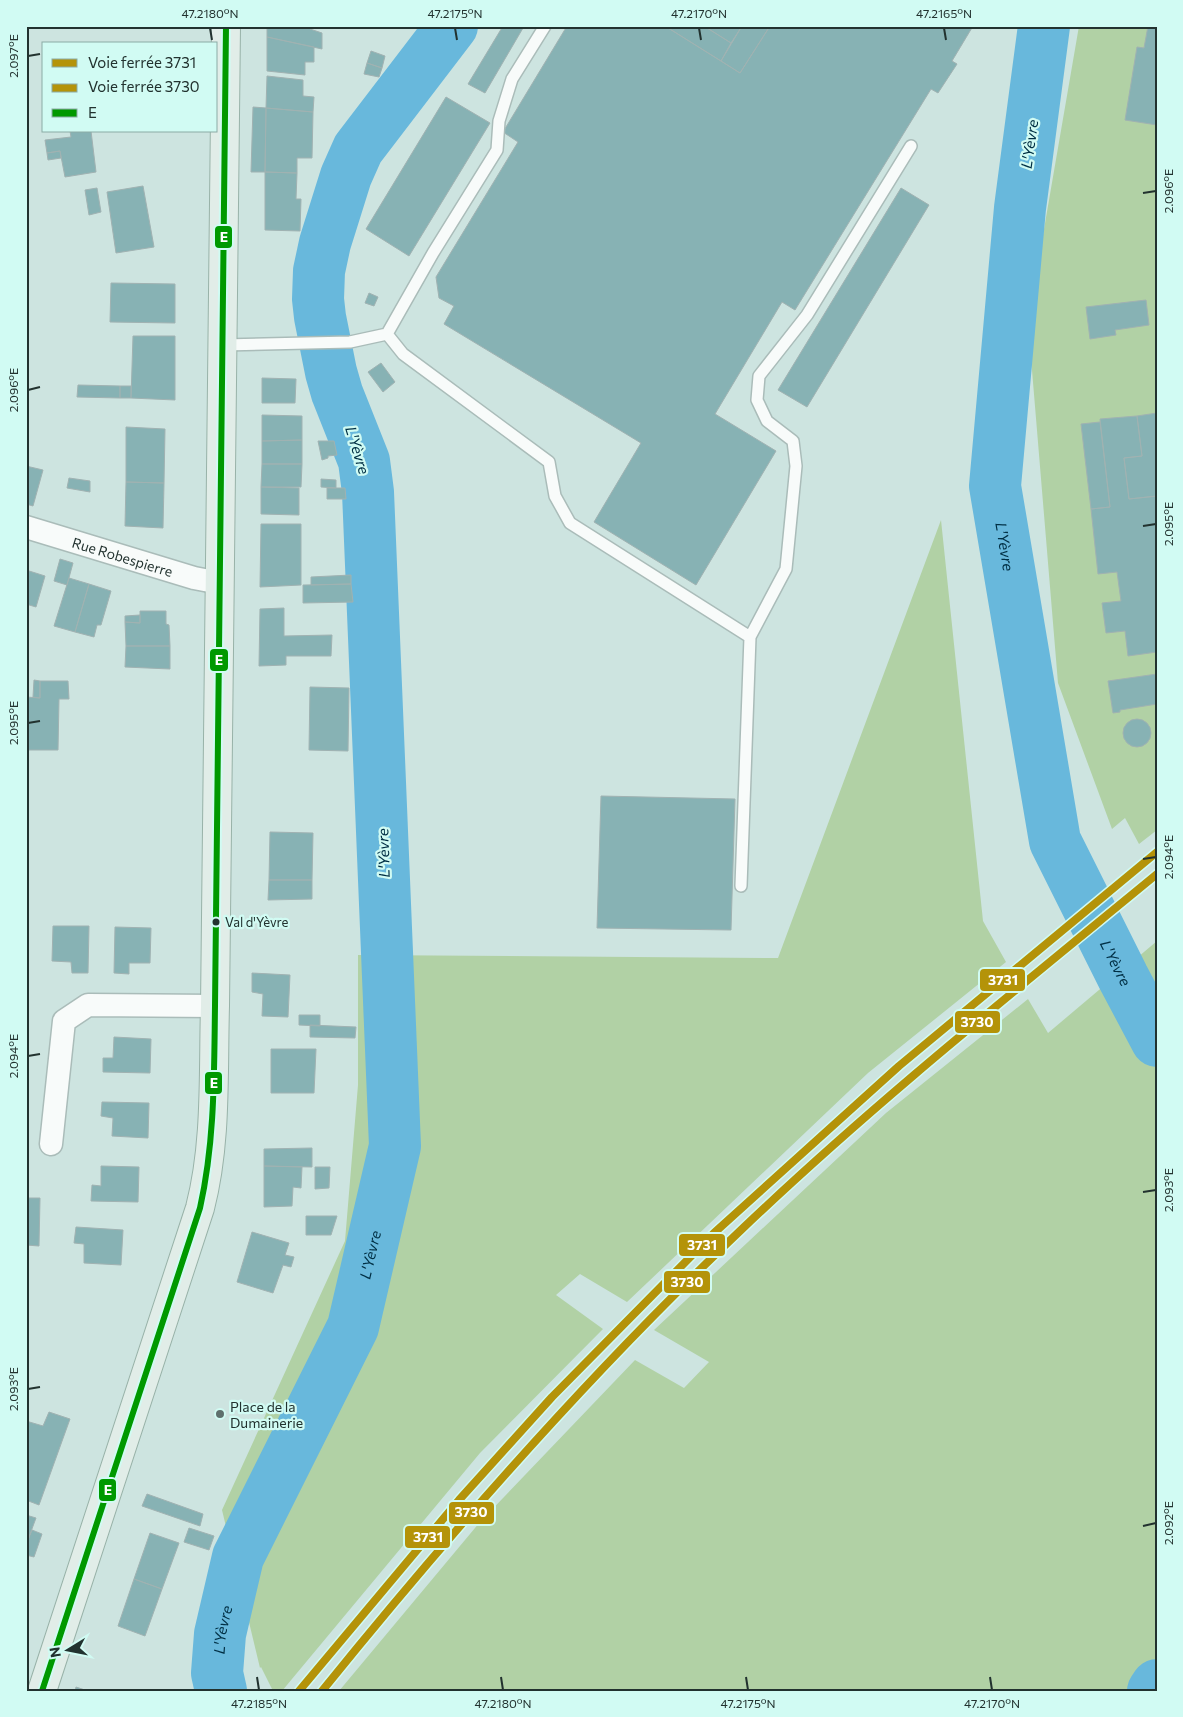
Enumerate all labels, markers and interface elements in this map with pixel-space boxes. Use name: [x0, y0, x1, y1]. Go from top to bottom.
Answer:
text: 47.2180°N: [182, 6, 238, 20]
text: 47.2175°N: [428, 6, 483, 20]
text: 47.2170°N: [671, 6, 727, 20]
text: 47.2165°N: [916, 6, 972, 20]
text: 2.097°E: [6, 34, 20, 78]
legend: [42, 42, 218, 132]
text: Voie ferrée 3731: [88, 53, 196, 71]
text: Voie ferrée 3730: [88, 77, 200, 95]
text: E: [88, 103, 97, 121]
water label: L'Yèvre: [1017, 118, 1041, 170]
text: 2.096°E: [1161, 169, 1175, 213]
line badge: E: [214, 225, 233, 249]
text: E: [220, 228, 228, 245]
text: 2.096°E: [6, 368, 20, 412]
water label: L'Yèvre: [342, 424, 374, 476]
text: 2.095°E: [1161, 502, 1175, 546]
water label: L'Yèvre: [992, 521, 1018, 572]
street label: Rue Robespierre: [70, 533, 175, 580]
line badge: E: [209, 648, 229, 672]
text: E: [215, 651, 223, 668]
text: 2.095°E: [6, 701, 20, 745]
water label: L'Yèvre: [373, 828, 393, 878]
text: 2.094°E: [1161, 835, 1175, 879]
place label: Val d'Yèvre: [225, 914, 289, 930]
marker: Val d'Yèvre: [211, 917, 221, 927]
water label: L'Yèvre: [1097, 937, 1135, 989]
line badge: 3731: [979, 968, 1026, 992]
text: 3731: [988, 971, 1018, 988]
line badge: 3730: [954, 1010, 1001, 1034]
text: 3730: [960, 1013, 994, 1030]
text: 2.094°E: [6, 1034, 20, 1078]
line badge: E: [204, 1071, 223, 1095]
text: E: [210, 1074, 218, 1091]
text: 2.093°E: [1161, 1168, 1175, 1212]
water label: L'Yèvre: [355, 1229, 384, 1281]
line badge: 3731: [678, 1233, 726, 1257]
text: 3731: [687, 1236, 717, 1253]
line badge: 3730: [663, 1270, 711, 1294]
text: 3730: [670, 1273, 704, 1290]
text: 2.093°E: [6, 1367, 20, 1411]
place label: Place de la Dumainerie: [230, 1398, 303, 1431]
marker: Place de la Dumainerie: [214, 1408, 226, 1420]
line badge: E: [98, 1478, 117, 1502]
text: E: [104, 1481, 112, 1498]
line badge: 3730: [448, 1501, 495, 1525]
text: 2.092°E: [1161, 1501, 1175, 1545]
text: 3730: [454, 1503, 488, 1520]
line badge: 3731: [404, 1525, 451, 1549]
text: 3731: [413, 1528, 443, 1545]
water label: L'Yèvre: [209, 1604, 235, 1655]
north arrow: [42, 1624, 92, 1674]
text: N: [45, 1646, 64, 1659]
text: 47.2185°N: [231, 1696, 287, 1710]
text: 47.2180°N: [475, 1696, 531, 1710]
text: 47.2175°N: [721, 1696, 776, 1710]
text: 47.2170°N: [964, 1696, 1020, 1710]

